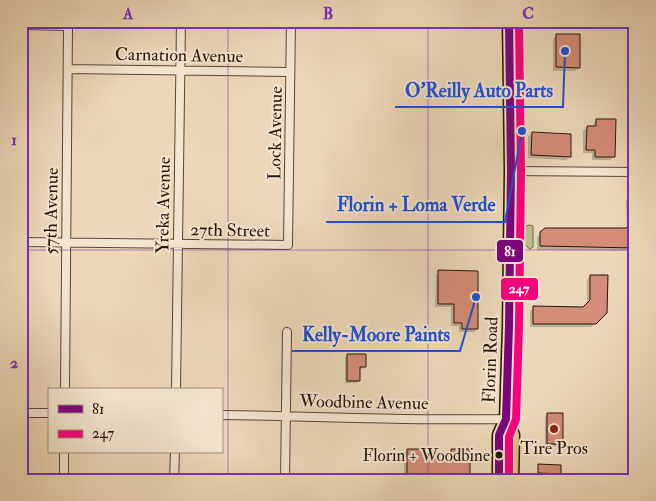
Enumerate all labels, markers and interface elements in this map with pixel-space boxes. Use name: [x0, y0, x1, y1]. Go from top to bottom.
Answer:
text: A: [122, 4, 134, 24]
text: B: [323, 4, 333, 24]
text: C: [522, 4, 534, 24]
street label: Carnation Avenue: [115, 43, 244, 68]
callout: O'Reilly Auto Parts: [395, 73, 563, 107]
text: O'Reilly Auto Parts: [405, 79, 553, 104]
street label: Lock Avenue: [263, 86, 288, 180]
text: 1: [11, 130, 17, 150]
street label: Yreka Avenue: [151, 156, 176, 254]
street label: 57th Avenue: [39, 167, 64, 255]
callout: Florin + Loma Verde: [326, 188, 505, 222]
text: Florin + Loma Verde: [337, 193, 495, 217]
street label: 27th Street: [190, 218, 270, 243]
line badge: 81: [496, 239, 524, 263]
text: 81: [504, 243, 516, 260]
line badge: 247: [500, 277, 539, 301]
text: 247: [509, 280, 530, 297]
street label: Florin Road: [477, 316, 504, 404]
callout: Kelly-Moore Paints: [292, 317, 460, 351]
text: Kelly-Moore Paints: [302, 323, 451, 348]
text: 2: [10, 353, 18, 373]
legend: [48, 388, 222, 454]
street label: Woodbine Avenue: [298, 390, 429, 415]
text: 81: [92, 400, 104, 419]
marker: Tire Pros: [548, 423, 560, 435]
text: 247: [92, 424, 114, 443]
place label: Tire Pros: [520, 437, 588, 460]
place label: Florin + Woodbine: [363, 445, 490, 466]
marker: Florin + Woodbine: [494, 450, 504, 460]

